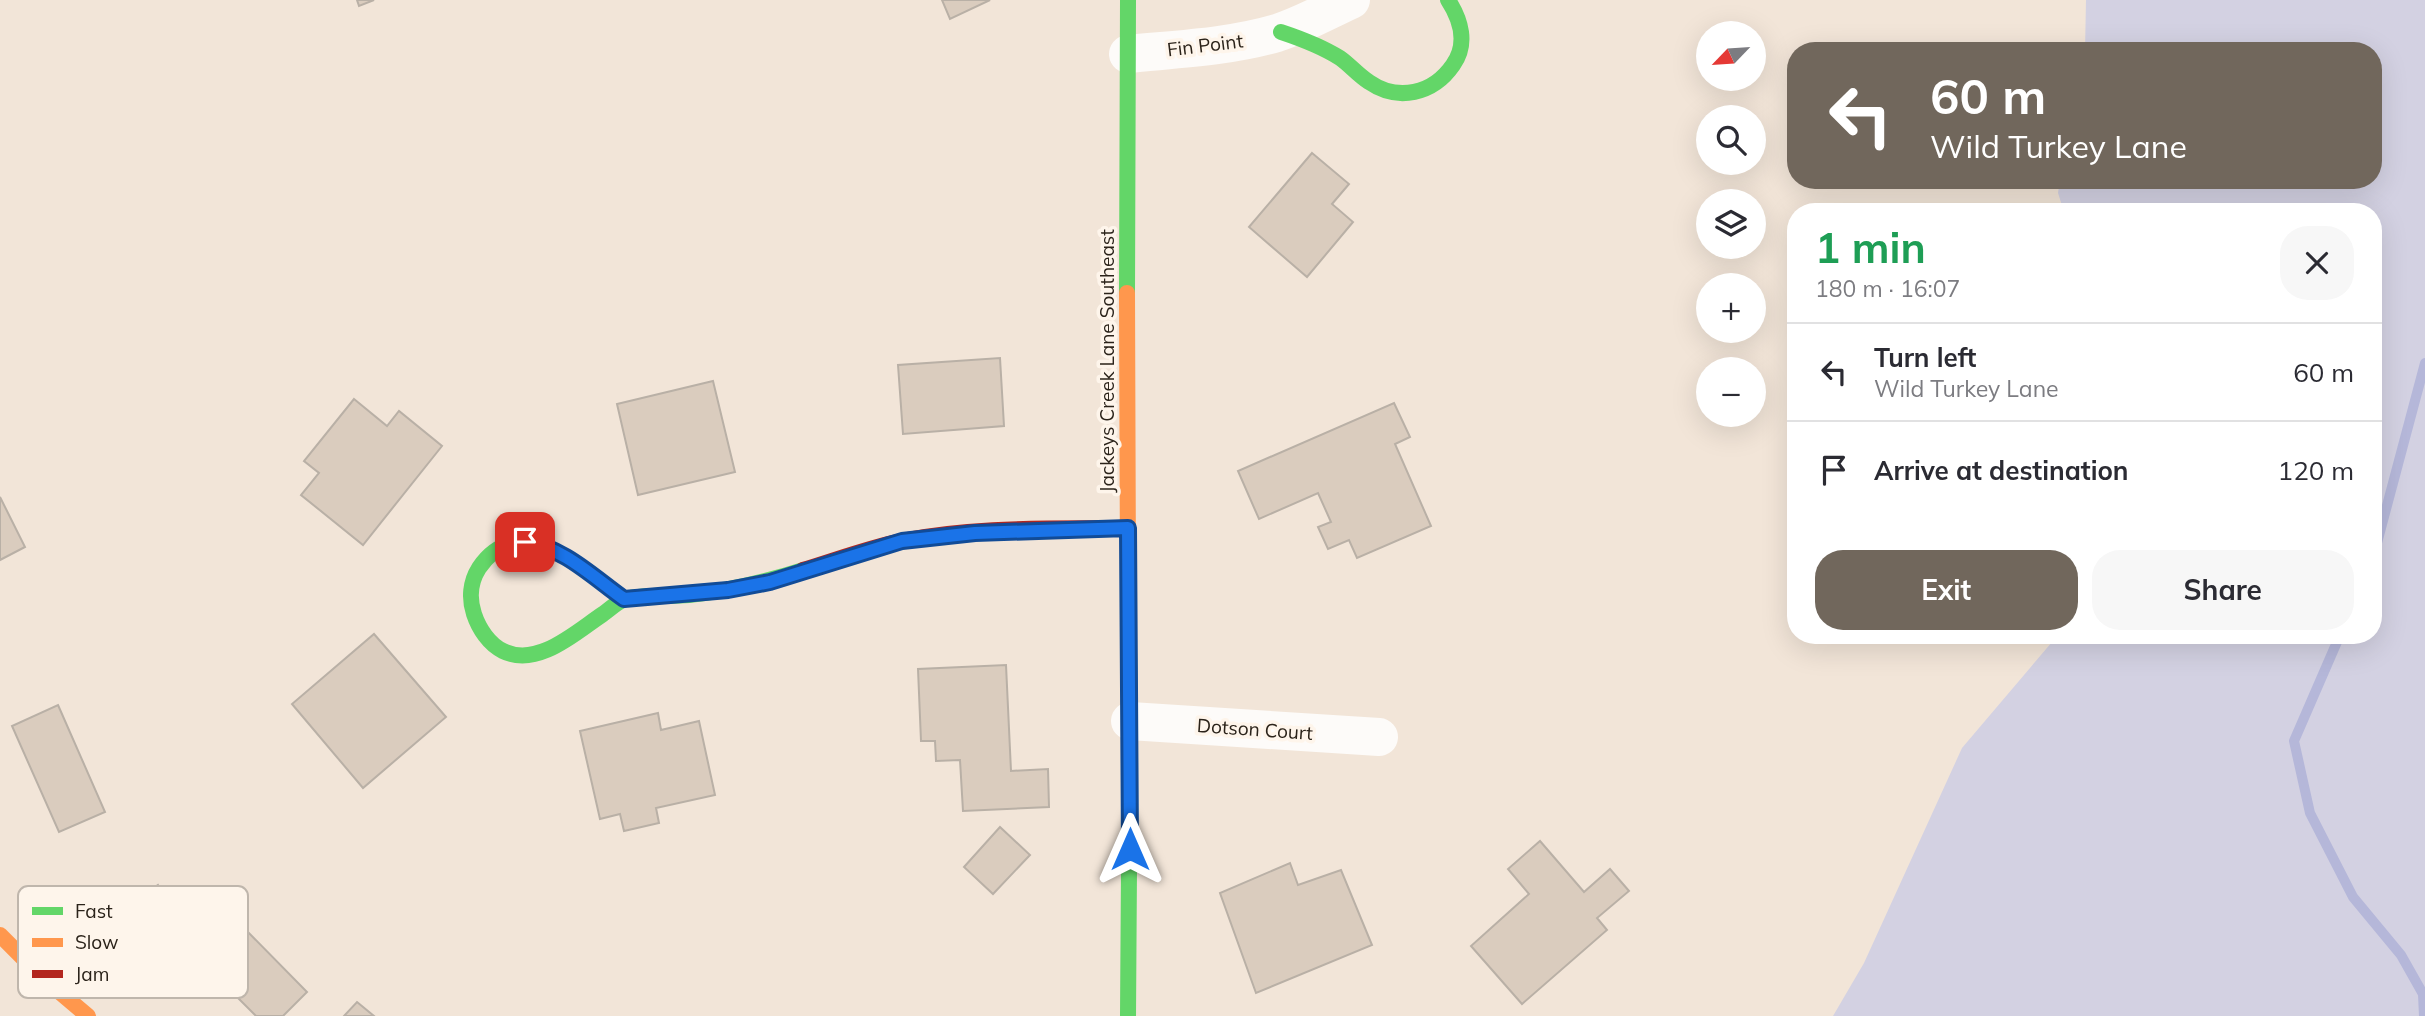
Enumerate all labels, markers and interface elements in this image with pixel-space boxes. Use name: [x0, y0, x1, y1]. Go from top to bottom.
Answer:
north arrow: [1696, 21, 1766, 91]
map controls: [1696, 21, 1766, 427]
street label: Fin Point: [1166, 28, 1245, 62]
text: 60 m: [1930, 65, 2046, 126]
icon: left: [1815, 70, 1906, 161]
button: search: [1696, 105, 1766, 175]
text: Wild Turkey Lane: [1930, 126, 2187, 166]
button: layers: [1696, 189, 1766, 259]
text: 1 min: [1815, 221, 1926, 274]
button: close: [2280, 226, 2354, 300]
street label: Jackeys Creek Lane Southeast: [1095, 229, 1119, 493]
button: +: [1696, 273, 1766, 343]
text: 180 m · 16:07: [1815, 274, 1960, 303]
text: Turn left: [1874, 341, 1976, 374]
icon: left: [1815, 353, 1853, 391]
text: 60 m: [2293, 356, 2354, 389]
button: −: [1696, 357, 1766, 427]
text: Wild Turkey Lane: [1874, 374, 2059, 403]
icon: arrive: [1815, 451, 1853, 489]
text: Arrive at destination: [1874, 454, 2129, 487]
text: 120 m: [2278, 454, 2354, 487]
pin: [495, 512, 555, 572]
icon: arrive: [506, 523, 544, 561]
button: Exit: [1815, 550, 2078, 630]
button: Share: [2092, 550, 2354, 630]
street label: Dotson Court: [1196, 713, 1314, 745]
position arrow: [1093, 812, 1167, 886]
legend: [18, 886, 248, 998]
text: Fast: [75, 899, 113, 923]
text: Slow: [75, 930, 119, 954]
text: Jam: [75, 962, 109, 986]

